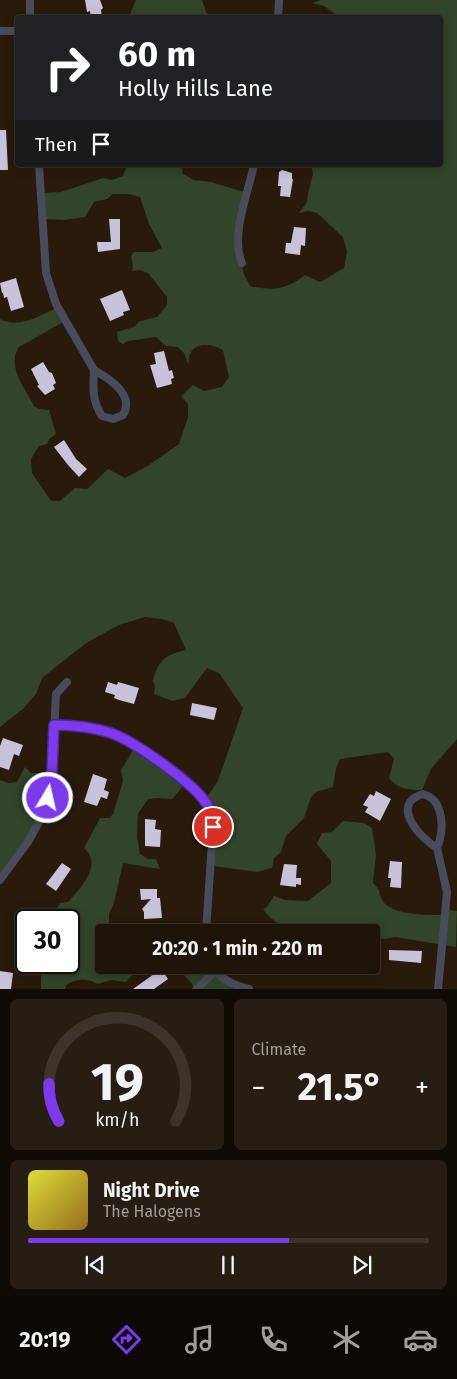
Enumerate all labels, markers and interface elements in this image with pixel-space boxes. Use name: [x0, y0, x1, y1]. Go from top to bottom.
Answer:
text: 60 m: [118, 33, 196, 75]
icon: right: [35, 35, 100, 100]
text: Holly Hills Lane: [118, 75, 273, 102]
icon: arrive: [87, 130, 115, 158]
text: Then: [35, 133, 77, 156]
position arrow: [21, 771, 73, 823]
pin: [192, 806, 234, 848]
icon: arrive: [199, 813, 227, 841]
speed limit sign: 30: [15, 909, 80, 974]
text: 20:20 · 1 min · 220 m: [152, 937, 323, 960]
text: Climate: [252, 1040, 306, 1059]
text: 19: [90, 1051, 143, 1114]
text: 21.5°: [297, 1064, 383, 1110]
text: −: [252, 1071, 266, 1104]
text: +: [415, 1071, 429, 1104]
text: km/h: [95, 1109, 139, 1131]
text: Night Drive: [103, 1179, 200, 1202]
text: The Halogens: [103, 1202, 201, 1221]
icon: previous: [81, 1251, 109, 1279]
icon: pause: [214, 1251, 242, 1279]
icon: next: [348, 1251, 376, 1279]
icon: directions: [109, 1322, 144, 1357]
icon: music: [182, 1322, 217, 1357]
icon: phone: [256, 1322, 291, 1357]
icon: climate: [329, 1322, 364, 1357]
icon: car: [403, 1322, 438, 1357]
text: 20:19: [19, 1326, 71, 1353]

